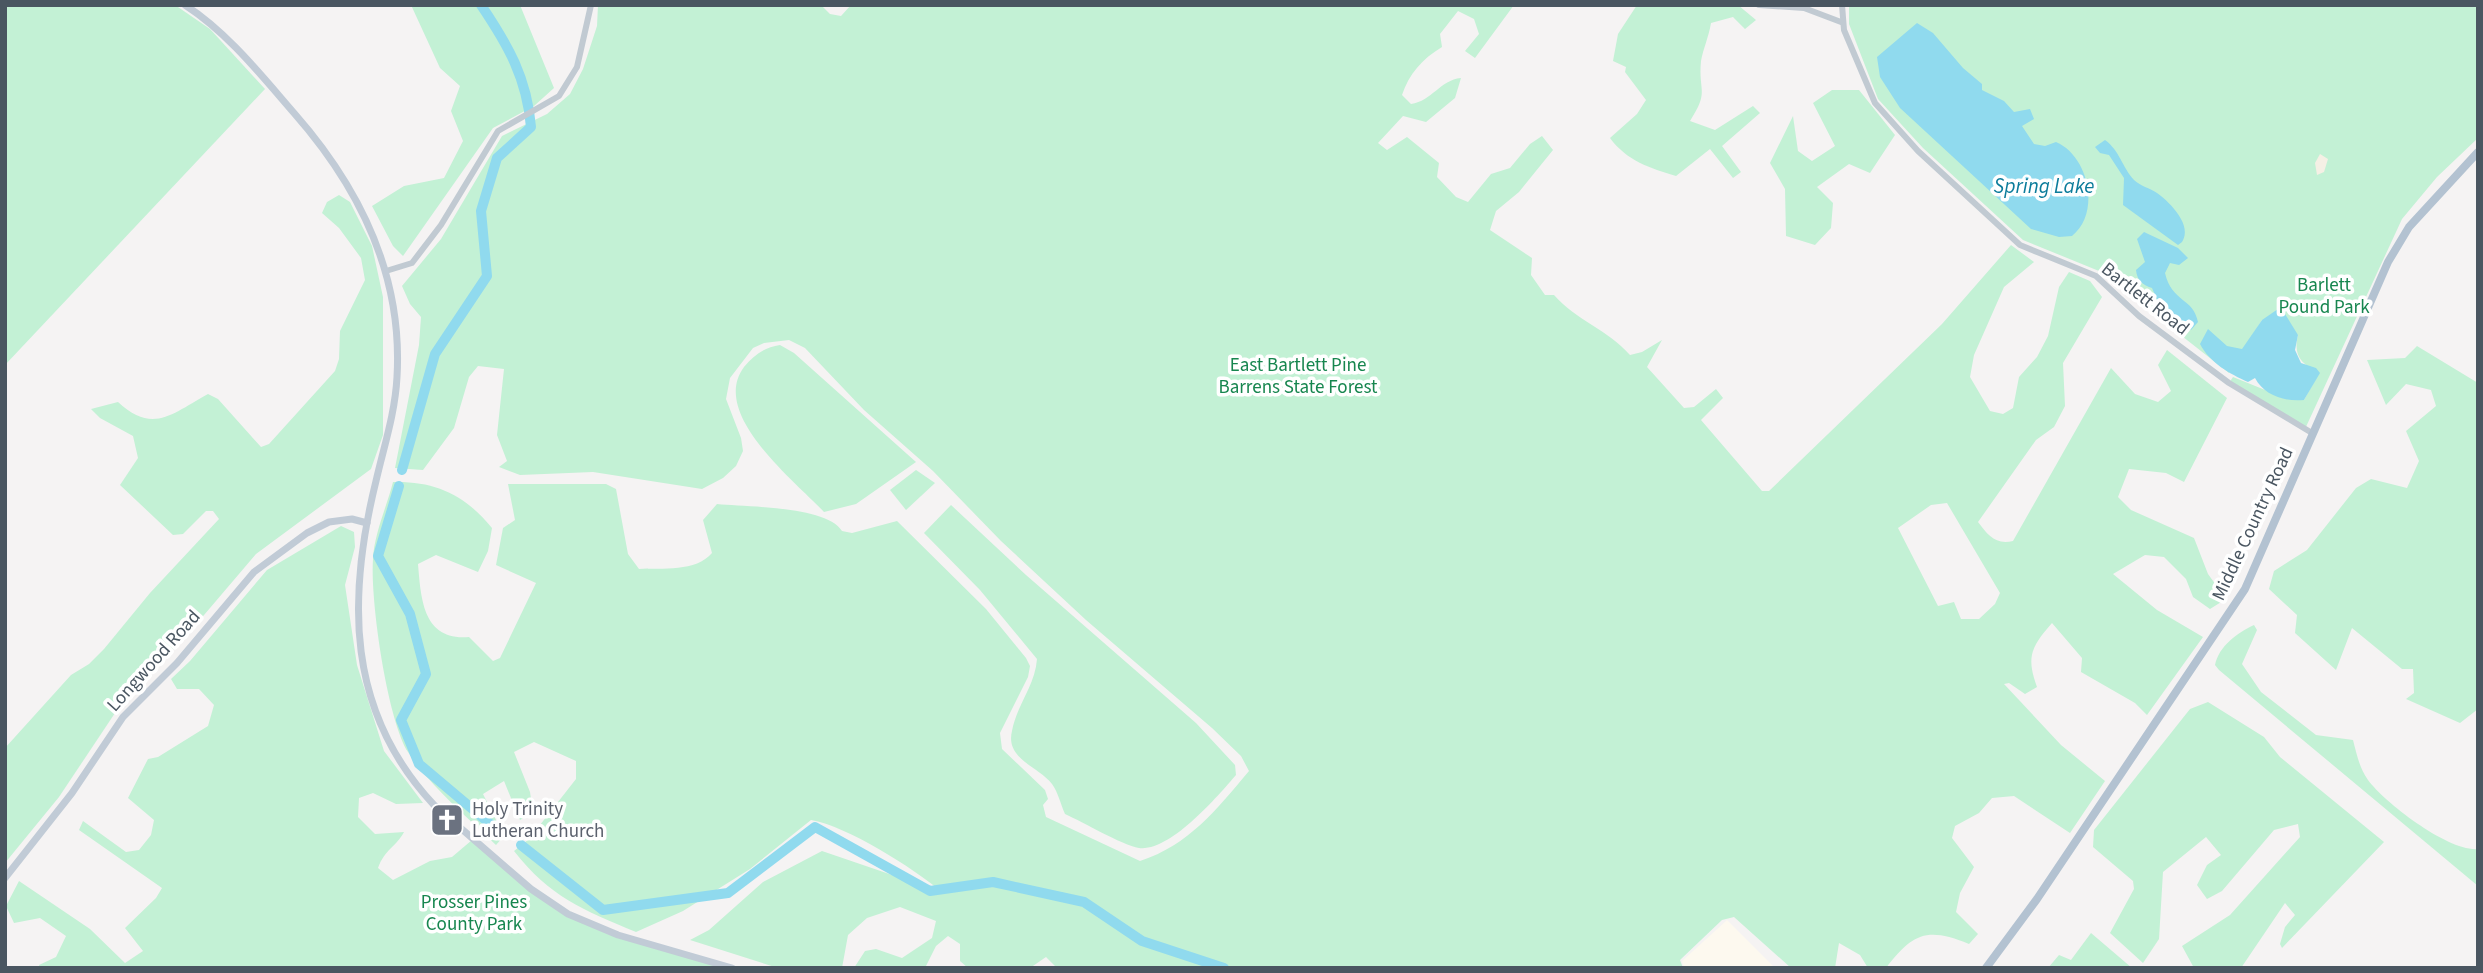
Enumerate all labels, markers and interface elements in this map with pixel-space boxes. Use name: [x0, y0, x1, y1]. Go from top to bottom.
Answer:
water label: Spring Lake: [1994, 171, 2094, 201]
street label: Bartlett Road: [2095, 256, 2195, 342]
park label: Barlett Pound Park: [2278, 272, 2370, 321]
park label: East Bartlett Pine Barrens State Forest: [1219, 352, 1378, 401]
street label: Middle Country Road: [2206, 443, 2300, 605]
street label: Longwood Road: [101, 604, 207, 718]
place label: Holy Trinity Lutheran Church: [472, 796, 604, 845]
church icon: Holy Trinity Lutheran Church: [428, 801, 466, 839]
park label: Prosser Pines County Park: [421, 889, 527, 938]

